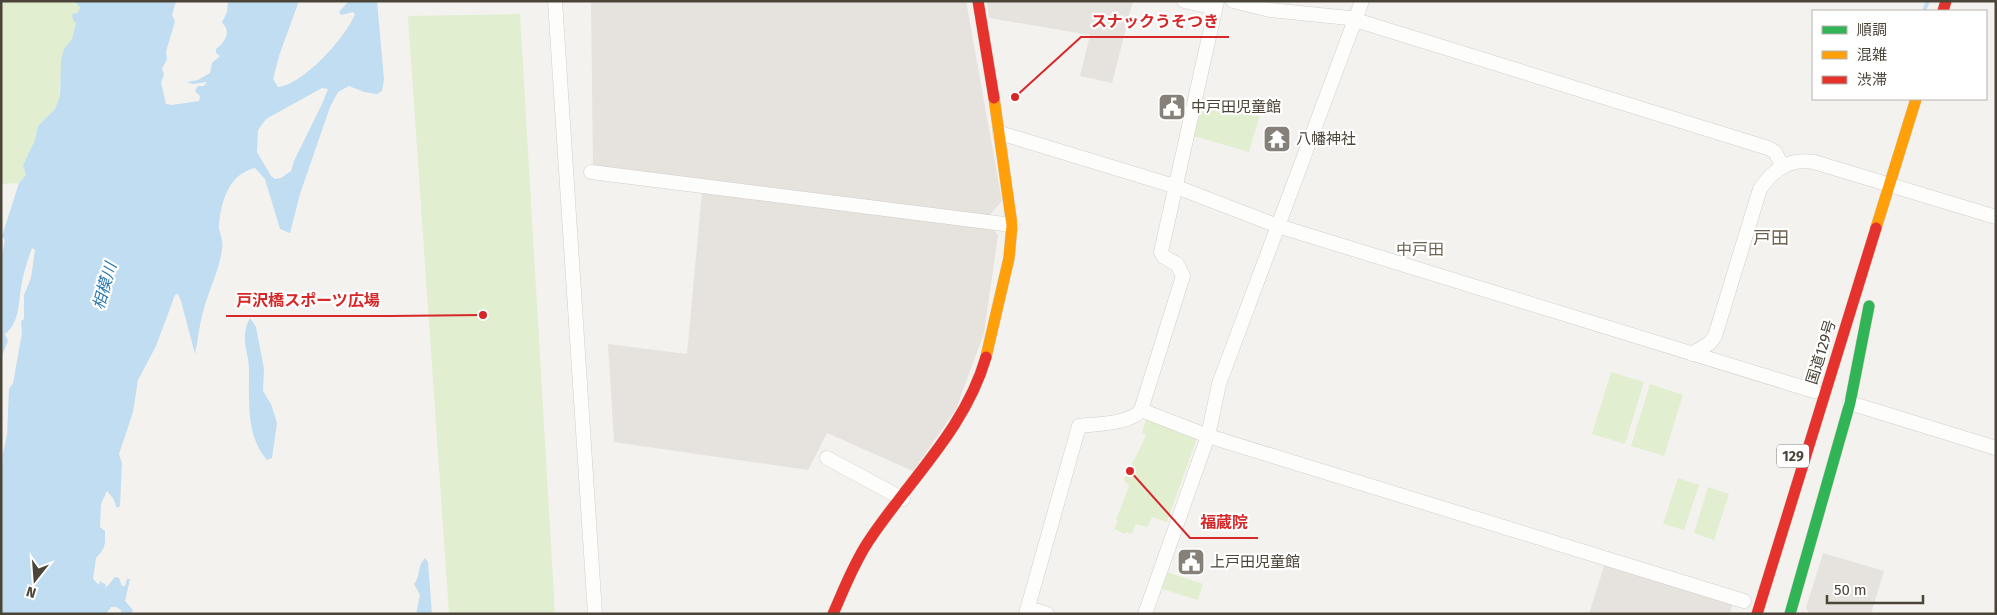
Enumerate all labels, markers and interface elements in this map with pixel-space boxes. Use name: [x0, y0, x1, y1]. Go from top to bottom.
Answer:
callout: スナックうそつき: [1081, 6, 1229, 37]
legend: [1812, 10, 1987, 100]
text: スナックうそつき: [1091, 12, 1219, 31]
text: 順調: [1857, 21, 1887, 39]
text: 混雑: [1857, 46, 1887, 64]
text: 渋滞: [1857, 71, 1887, 89]
public building icon: 中戸田児童館: [1157, 92, 1187, 122]
place label: 中戸田児童館: [1191, 98, 1281, 116]
temple icon: 八幡神社: [1262, 124, 1292, 154]
place label: 八幡神社: [1296, 130, 1356, 148]
district label: 戸田: [1753, 227, 1789, 249]
district label: 中戸田: [1396, 240, 1444, 259]
water label: 相模川: [89, 259, 121, 312]
callout: 戸沢橋スポーツ広場: [226, 285, 390, 316]
text: 戸沢橋スポーツ広場: [236, 291, 380, 310]
street label: 国道129号: [1803, 317, 1839, 387]
road number: 129: [1777, 444, 1809, 468]
callout: 福蔵院: [1190, 507, 1258, 538]
text: 福蔵院: [1200, 513, 1248, 532]
public building icon: 上戸田児童館: [1176, 547, 1206, 577]
place label: 上戸田児童館: [1210, 553, 1300, 571]
north arrow: [10, 555, 60, 605]
scale bar: [1827, 572, 1923, 604]
text: 50 m: [1834, 581, 1867, 599]
text: N: [24, 582, 38, 601]

